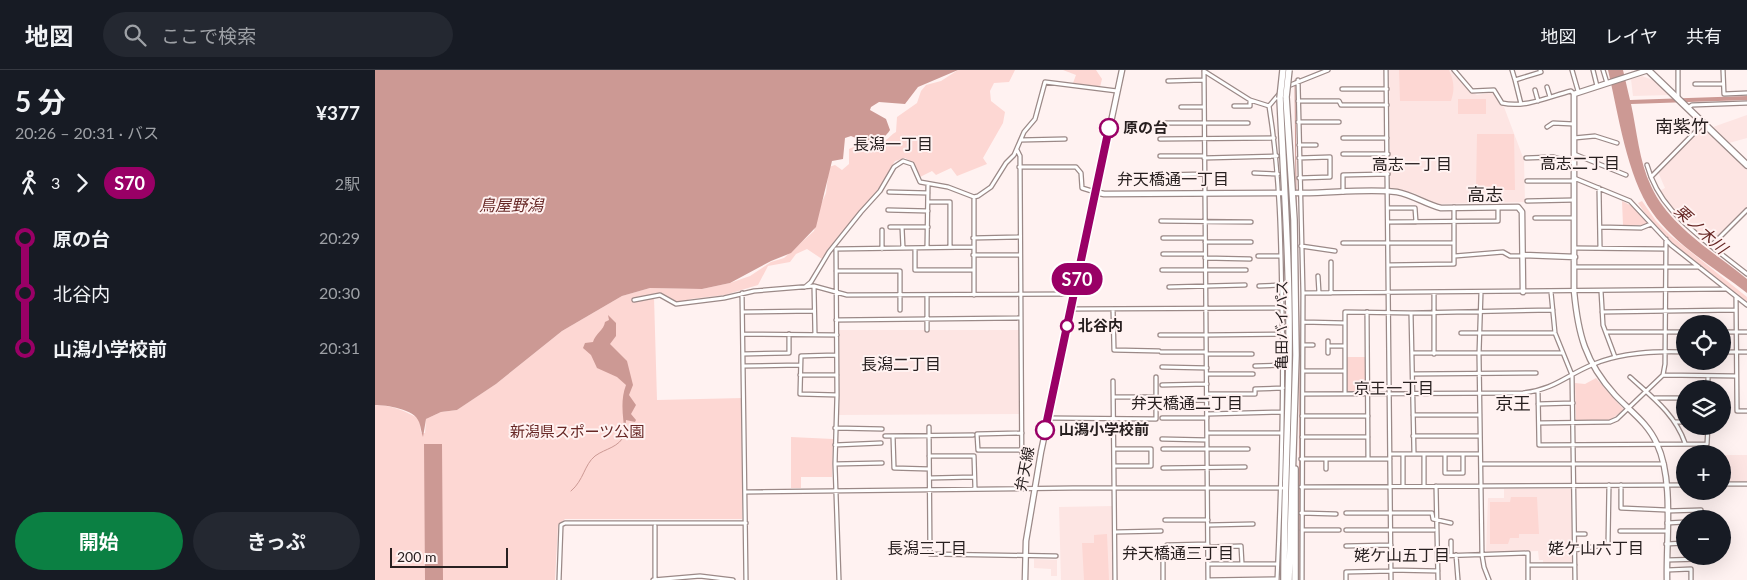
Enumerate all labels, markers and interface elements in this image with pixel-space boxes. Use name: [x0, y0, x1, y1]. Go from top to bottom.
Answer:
search box: [103, 12, 453, 57]
text: 地図: [25, 21, 73, 50]
icon: search: [121, 21, 149, 49]
text: ここで検索: [161, 24, 256, 47]
text: 地図: [1541, 25, 1577, 47]
text: レイヤ: [1605, 25, 1658, 47]
text: 共有: [1686, 25, 1722, 47]
text: 5 分: [15, 84, 66, 118]
text: ¥377: [316, 101, 360, 124]
district label: 南紫竹: [1655, 115, 1709, 137]
marker: 原の台: [1099, 118, 1119, 138]
place label: 原の台: [1123, 118, 1168, 136]
text: 20:26 – 20:31 · バス: [15, 123, 159, 142]
district label: 長潟一丁目: [853, 134, 933, 153]
district label: 高志二丁目: [1540, 153, 1620, 172]
district label: 高志一丁目: [1372, 154, 1452, 173]
icon: walk: [15, 169, 43, 197]
icon: forward: [68, 169, 96, 197]
district label: 弁天橋通一丁目: [1117, 169, 1229, 188]
text: S70: [114, 172, 145, 194]
text: 3: [51, 173, 60, 192]
text: 2駅: [335, 174, 360, 193]
district label: 高志: [1467, 183, 1503, 205]
water label: 鳥屋野潟: [479, 195, 545, 214]
water label: 栗ノ木川: [1671, 200, 1733, 258]
text: 原の台: [53, 227, 110, 250]
text: 20:29: [319, 228, 360, 247]
line badge: S70: [1048, 263, 1106, 295]
text: S70: [1062, 268, 1092, 290]
street label: 亀田バイパス: [1272, 280, 1290, 370]
text: 北谷内: [53, 282, 110, 305]
text: 20:30: [319, 283, 360, 302]
map controls: [1676, 315, 1731, 565]
button: locate: [1676, 315, 1731, 370]
place label: 北谷内: [1078, 316, 1123, 334]
marker: 北谷内: [1060, 319, 1074, 333]
text: 山潟小学校前: [53, 337, 167, 360]
text: 20:31: [319, 338, 360, 357]
district label: 長潟二丁目: [861, 354, 941, 373]
district label: 京王一丁目: [1354, 378, 1434, 397]
button: layers: [1676, 380, 1731, 435]
district label: 京王: [1495, 392, 1531, 414]
district label: 弁天橋通二丁目: [1131, 393, 1243, 412]
marker: 山潟小学校前: [1035, 420, 1055, 440]
place label: 山潟小学校前: [1059, 420, 1149, 438]
park label: 新潟県スポーツ公園: [510, 422, 644, 440]
street label: 弁天線: [1011, 445, 1037, 493]
button: +: [1676, 445, 1731, 500]
button: −: [1676, 510, 1731, 565]
button: 開始: [15, 512, 183, 570]
button: きっぷ: [193, 512, 360, 570]
district label: 長潟三丁目: [887, 538, 967, 557]
district label: 姥ケ山六丁目: [1548, 538, 1644, 557]
district label: 弁天橋通三丁目: [1122, 543, 1234, 562]
scale bar: [390, 545, 507, 568]
district label: 姥ケ山五丁目: [1354, 545, 1450, 564]
text: 200 m: [397, 548, 436, 565]

